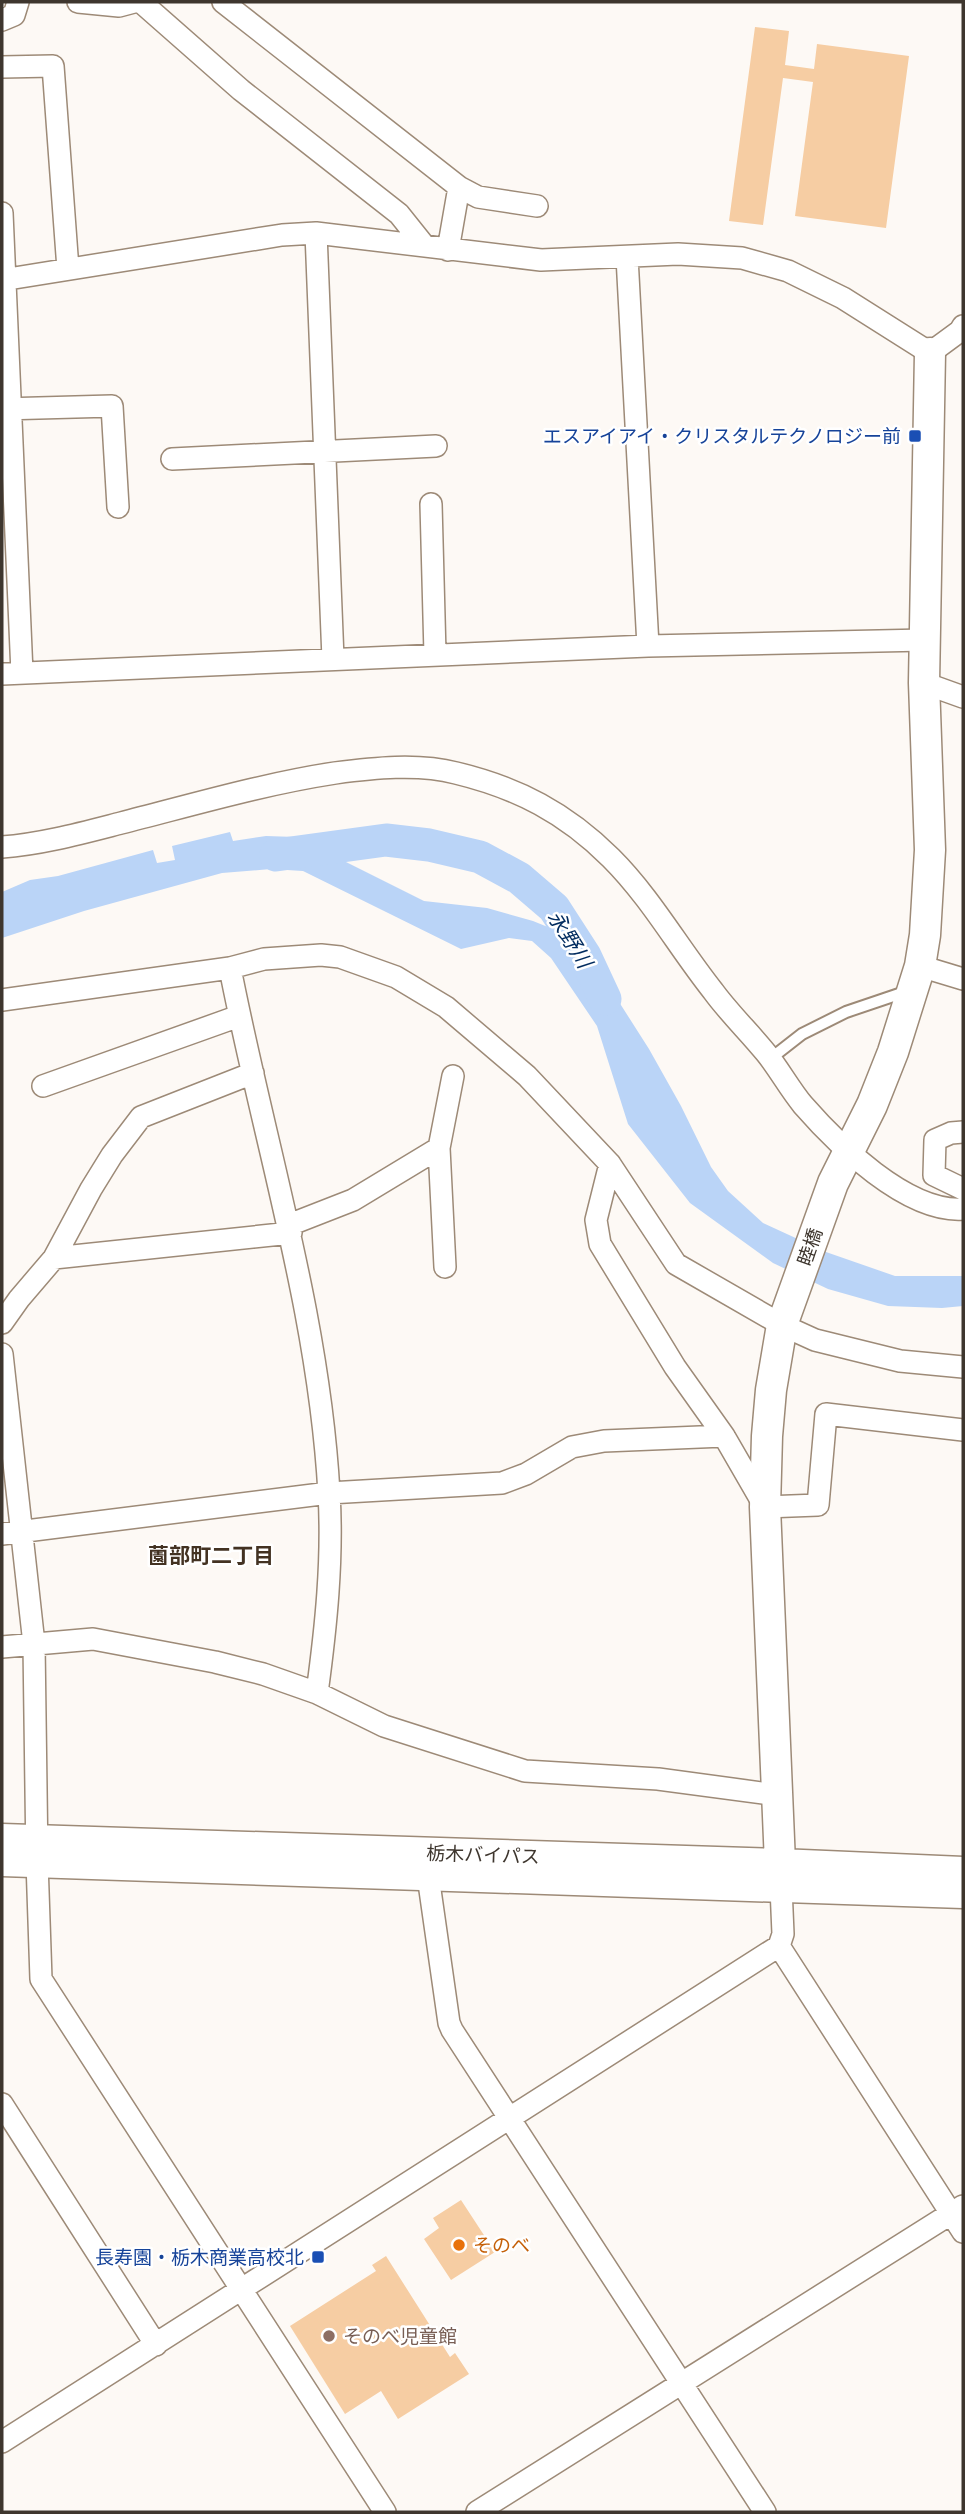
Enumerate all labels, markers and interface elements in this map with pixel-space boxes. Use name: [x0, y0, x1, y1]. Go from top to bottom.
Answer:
place label: エスアイアイ・クリスタルテクノロジー前: [543, 424, 901, 449]
marker: エスアイアイ・クリスタルテクノロジー前: [907, 428, 923, 444]
water label: 永野川: [542, 905, 599, 975]
street label: 睦橋: [792, 1225, 828, 1269]
district label: 薗部町二丁目: [148, 1542, 274, 1569]
street label: 栃木バイパス: [426, 1841, 540, 1869]
place label: そのべ: [473, 2233, 530, 2258]
marker: そのべ: [451, 2237, 467, 2253]
place label: 長寿園・栃木商業高校北: [95, 2245, 304, 2270]
marker: 長寿園・栃木商業高校北: [310, 2249, 326, 2265]
place label: そのべ児童館: [343, 2324, 457, 2349]
marker: そのべ児童館: [321, 2328, 337, 2344]

